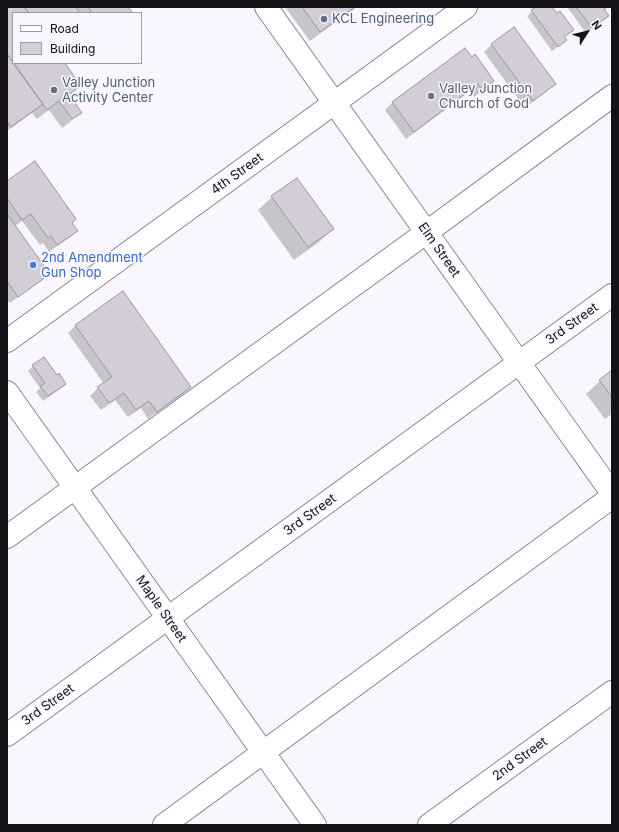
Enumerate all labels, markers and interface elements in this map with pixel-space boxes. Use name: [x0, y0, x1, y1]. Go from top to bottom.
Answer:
place label: KCL Engineering: [332, 11, 434, 27]
legend: [12, 12, 142, 64]
north arrow: [567, 12, 607, 52]
marker: KCL Engineering: [319, 14, 329, 24]
text: N: [589, 17, 605, 32]
text: Road: [50, 21, 79, 36]
text: Building: [50, 41, 95, 56]
place label: Valley Junction Activity Center: [62, 75, 155, 106]
place label: Valley Junction Church of God: [439, 81, 532, 112]
marker: Valley Junction Activity Center: [49, 85, 59, 95]
marker: Valley Junction Church of God: [426, 91, 436, 101]
street label: 4th Street: [208, 150, 266, 198]
street label: Elm Street: [415, 220, 463, 280]
place label: 2nd Amendment Gun Shop: [41, 250, 143, 281]
marker: 2nd Amendment Gun Shop: [28, 260, 38, 270]
street label: 3rd Street: [543, 300, 601, 348]
street label: 3rd Street: [281, 491, 339, 539]
street label: Maple Street: [132, 573, 190, 645]
street label: 3rd Street: [19, 681, 77, 729]
street label: 2nd Street: [490, 734, 550, 784]

